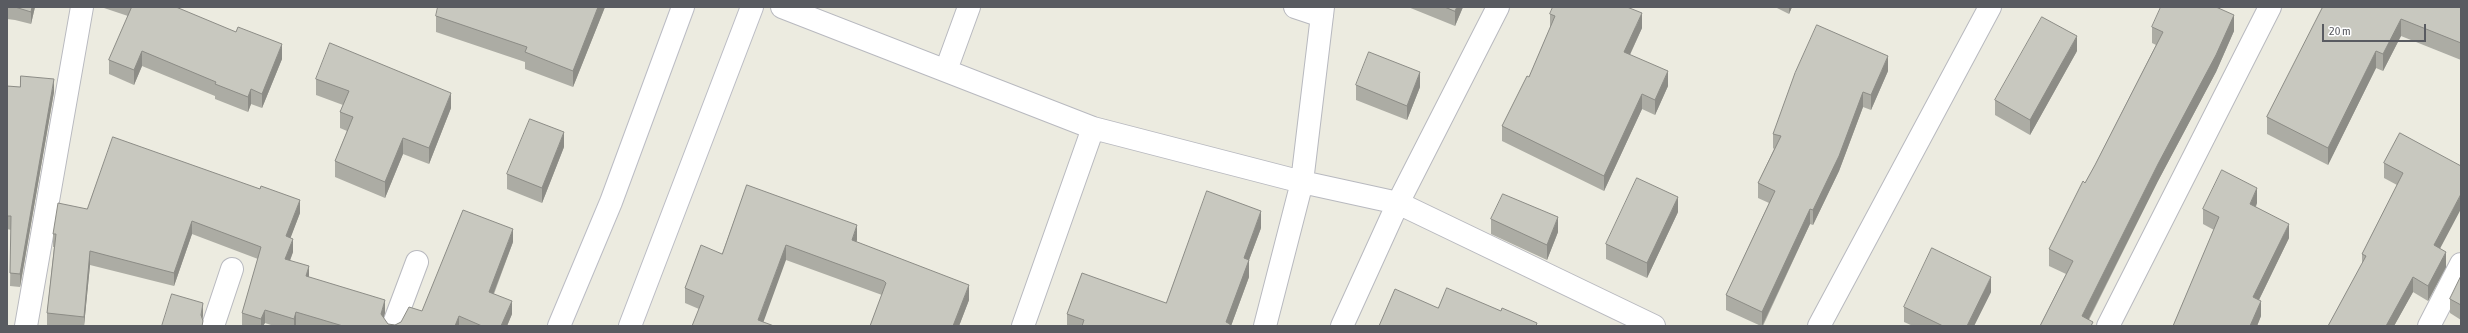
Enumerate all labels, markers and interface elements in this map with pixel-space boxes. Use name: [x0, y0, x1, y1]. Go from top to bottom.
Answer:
scale bar: [2324, 16, 2428, 42]
text: 20 m: [2329, 24, 2351, 38]

